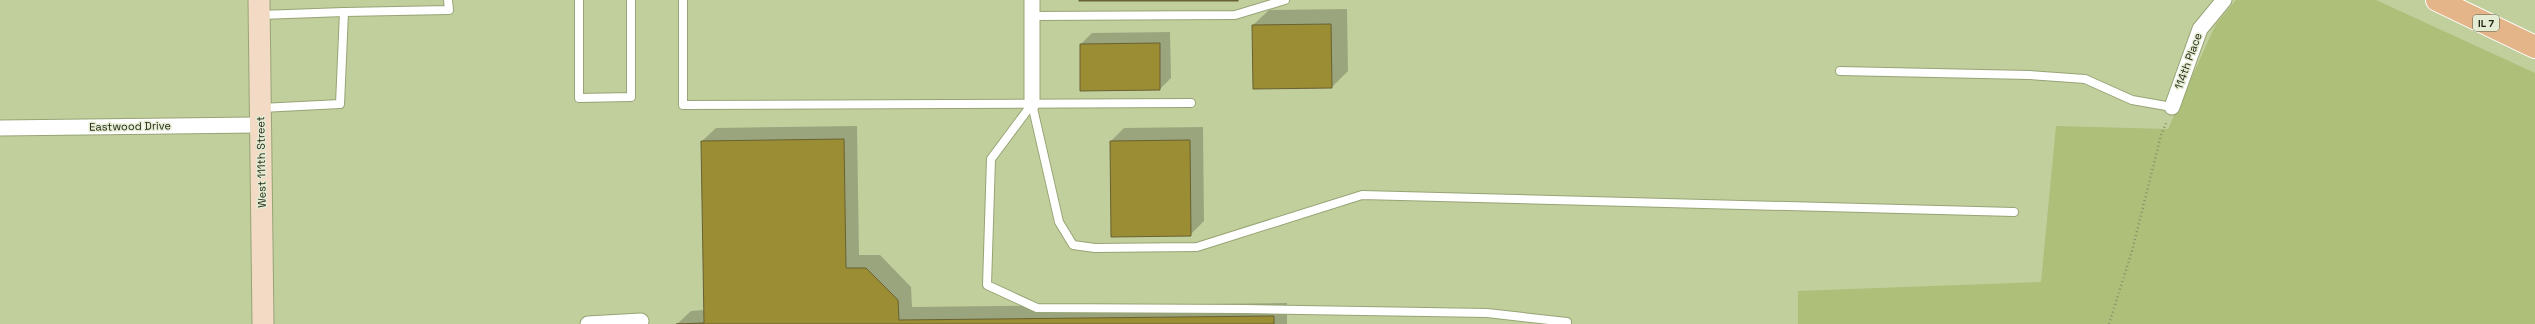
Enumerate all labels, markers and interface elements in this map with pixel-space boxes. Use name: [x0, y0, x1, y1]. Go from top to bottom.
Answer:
road number: IL 7: [2473, 15, 2499, 31]
street label: 114th Place: [2171, 31, 2205, 91]
street label: West 111th Street: [253, 116, 269, 208]
street label: Eastwood Drive: [89, 118, 171, 134]

